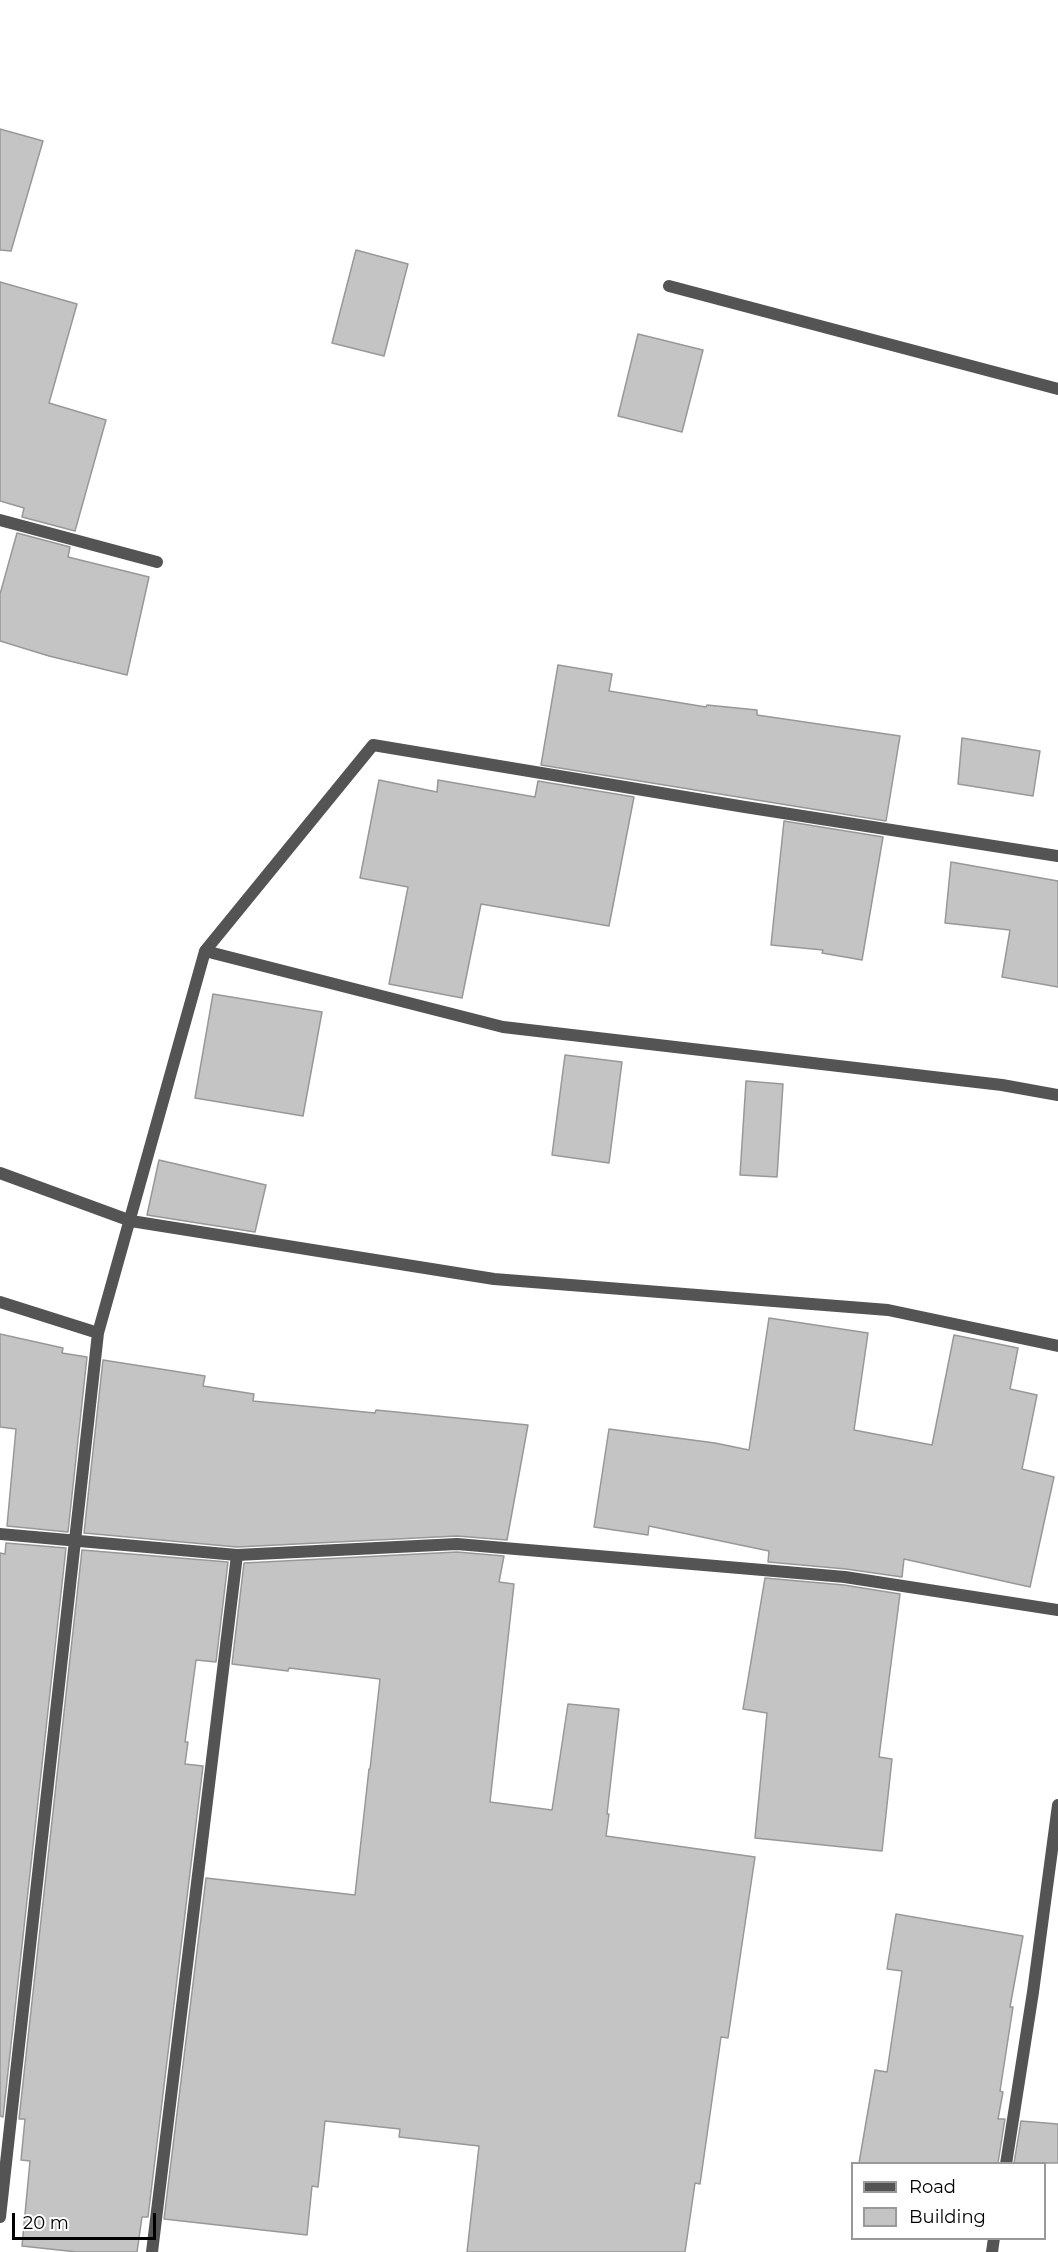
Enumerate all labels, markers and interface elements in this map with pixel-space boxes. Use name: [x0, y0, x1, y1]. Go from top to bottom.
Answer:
legend: [851, 2162, 1046, 2240]
text: Road: [909, 2176, 956, 2198]
scale bar: [15, 2201, 159, 2239]
text: Building: [909, 2206, 986, 2228]
text: 20 m: [23, 2212, 69, 2234]

